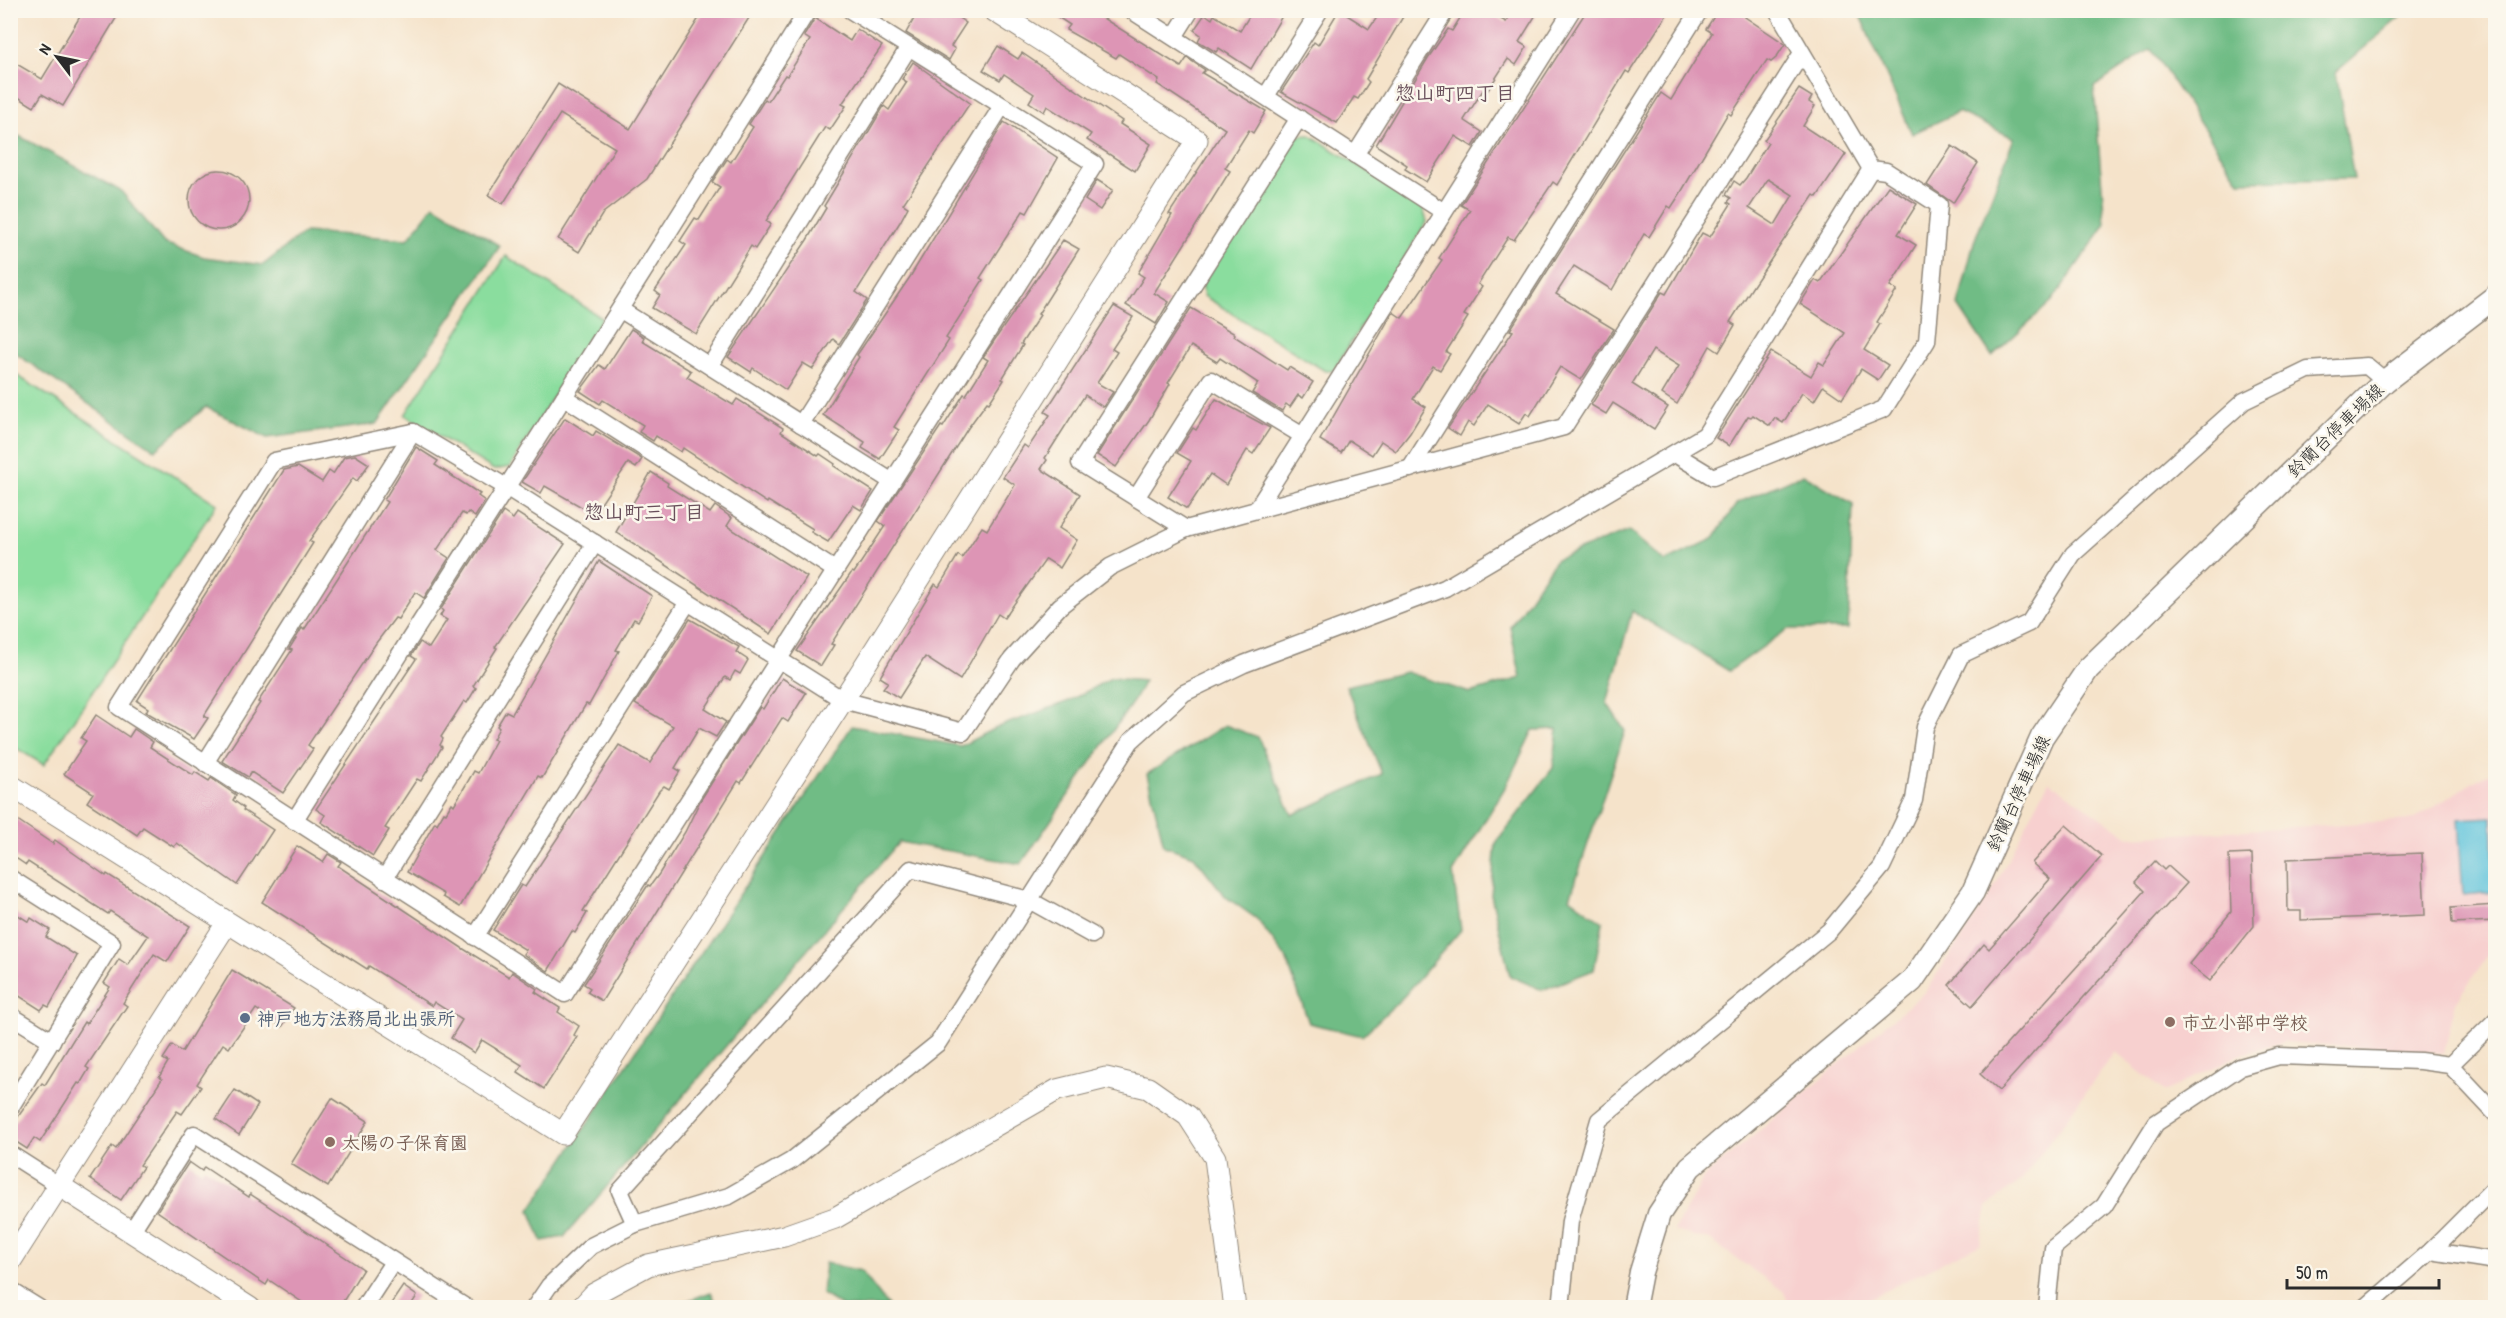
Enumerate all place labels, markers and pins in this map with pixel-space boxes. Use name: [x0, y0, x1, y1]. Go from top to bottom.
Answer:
place label: 神戸地方法務局北出張所: [257, 1006, 455, 1031]
place label: 市立小部中学校: [2182, 1010, 2308, 1035]
marker: 神戸地方法務局北出張所: [238, 1011, 252, 1025]
marker: 市立小部中学校: [2163, 1015, 2177, 1029]
place label: 太陽の子保育園: [342, 1130, 468, 1155]
marker: 太陽の子保育園: [323, 1135, 337, 1149]

